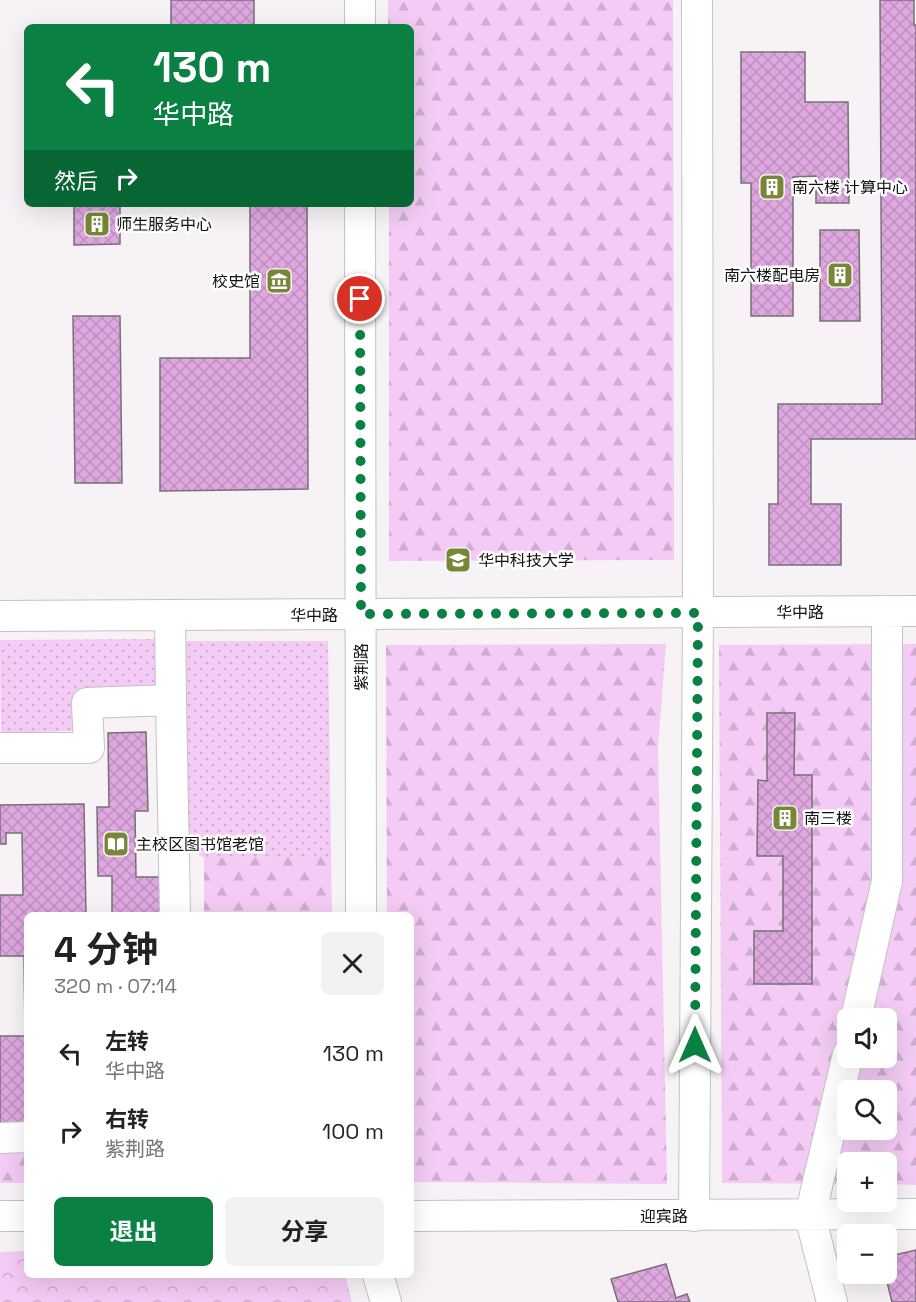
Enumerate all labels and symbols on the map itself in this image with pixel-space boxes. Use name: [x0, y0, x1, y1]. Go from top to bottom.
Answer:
building icon: 南六楼 计算中心: [757, 172, 787, 202]
place label: 南六楼 计算中心: [792, 177, 908, 198]
building icon: 师生服务中心: [82, 209, 112, 239]
place label: 师生服务中心: [116, 214, 212, 235]
building icon: 南六楼配电房: [825, 260, 855, 290]
place label: 南六楼配电房: [724, 265, 820, 286]
museum icon: 校史馆: [264, 266, 294, 296]
place label: 校史馆: [212, 271, 260, 292]
pin: [334, 273, 385, 324]
school or university icon: 华中科技大学: [443, 545, 473, 575]
place label: 华中科技大学: [478, 550, 574, 571]
street label: 华中路: [776, 602, 824, 623]
street label: 华中路: [290, 605, 338, 626]
street label: 紫荆路: [351, 643, 372, 691]
building icon: 南三楼: [770, 803, 800, 833]
place label: 南三楼: [804, 808, 852, 829]
library icon: 主校区图书馆老馆: [101, 829, 131, 859]
place label: 主校区图书馆老馆: [136, 834, 264, 855]
position arrow: [663, 1013, 727, 1077]
street label: 迎宾路: [640, 1206, 688, 1227]

